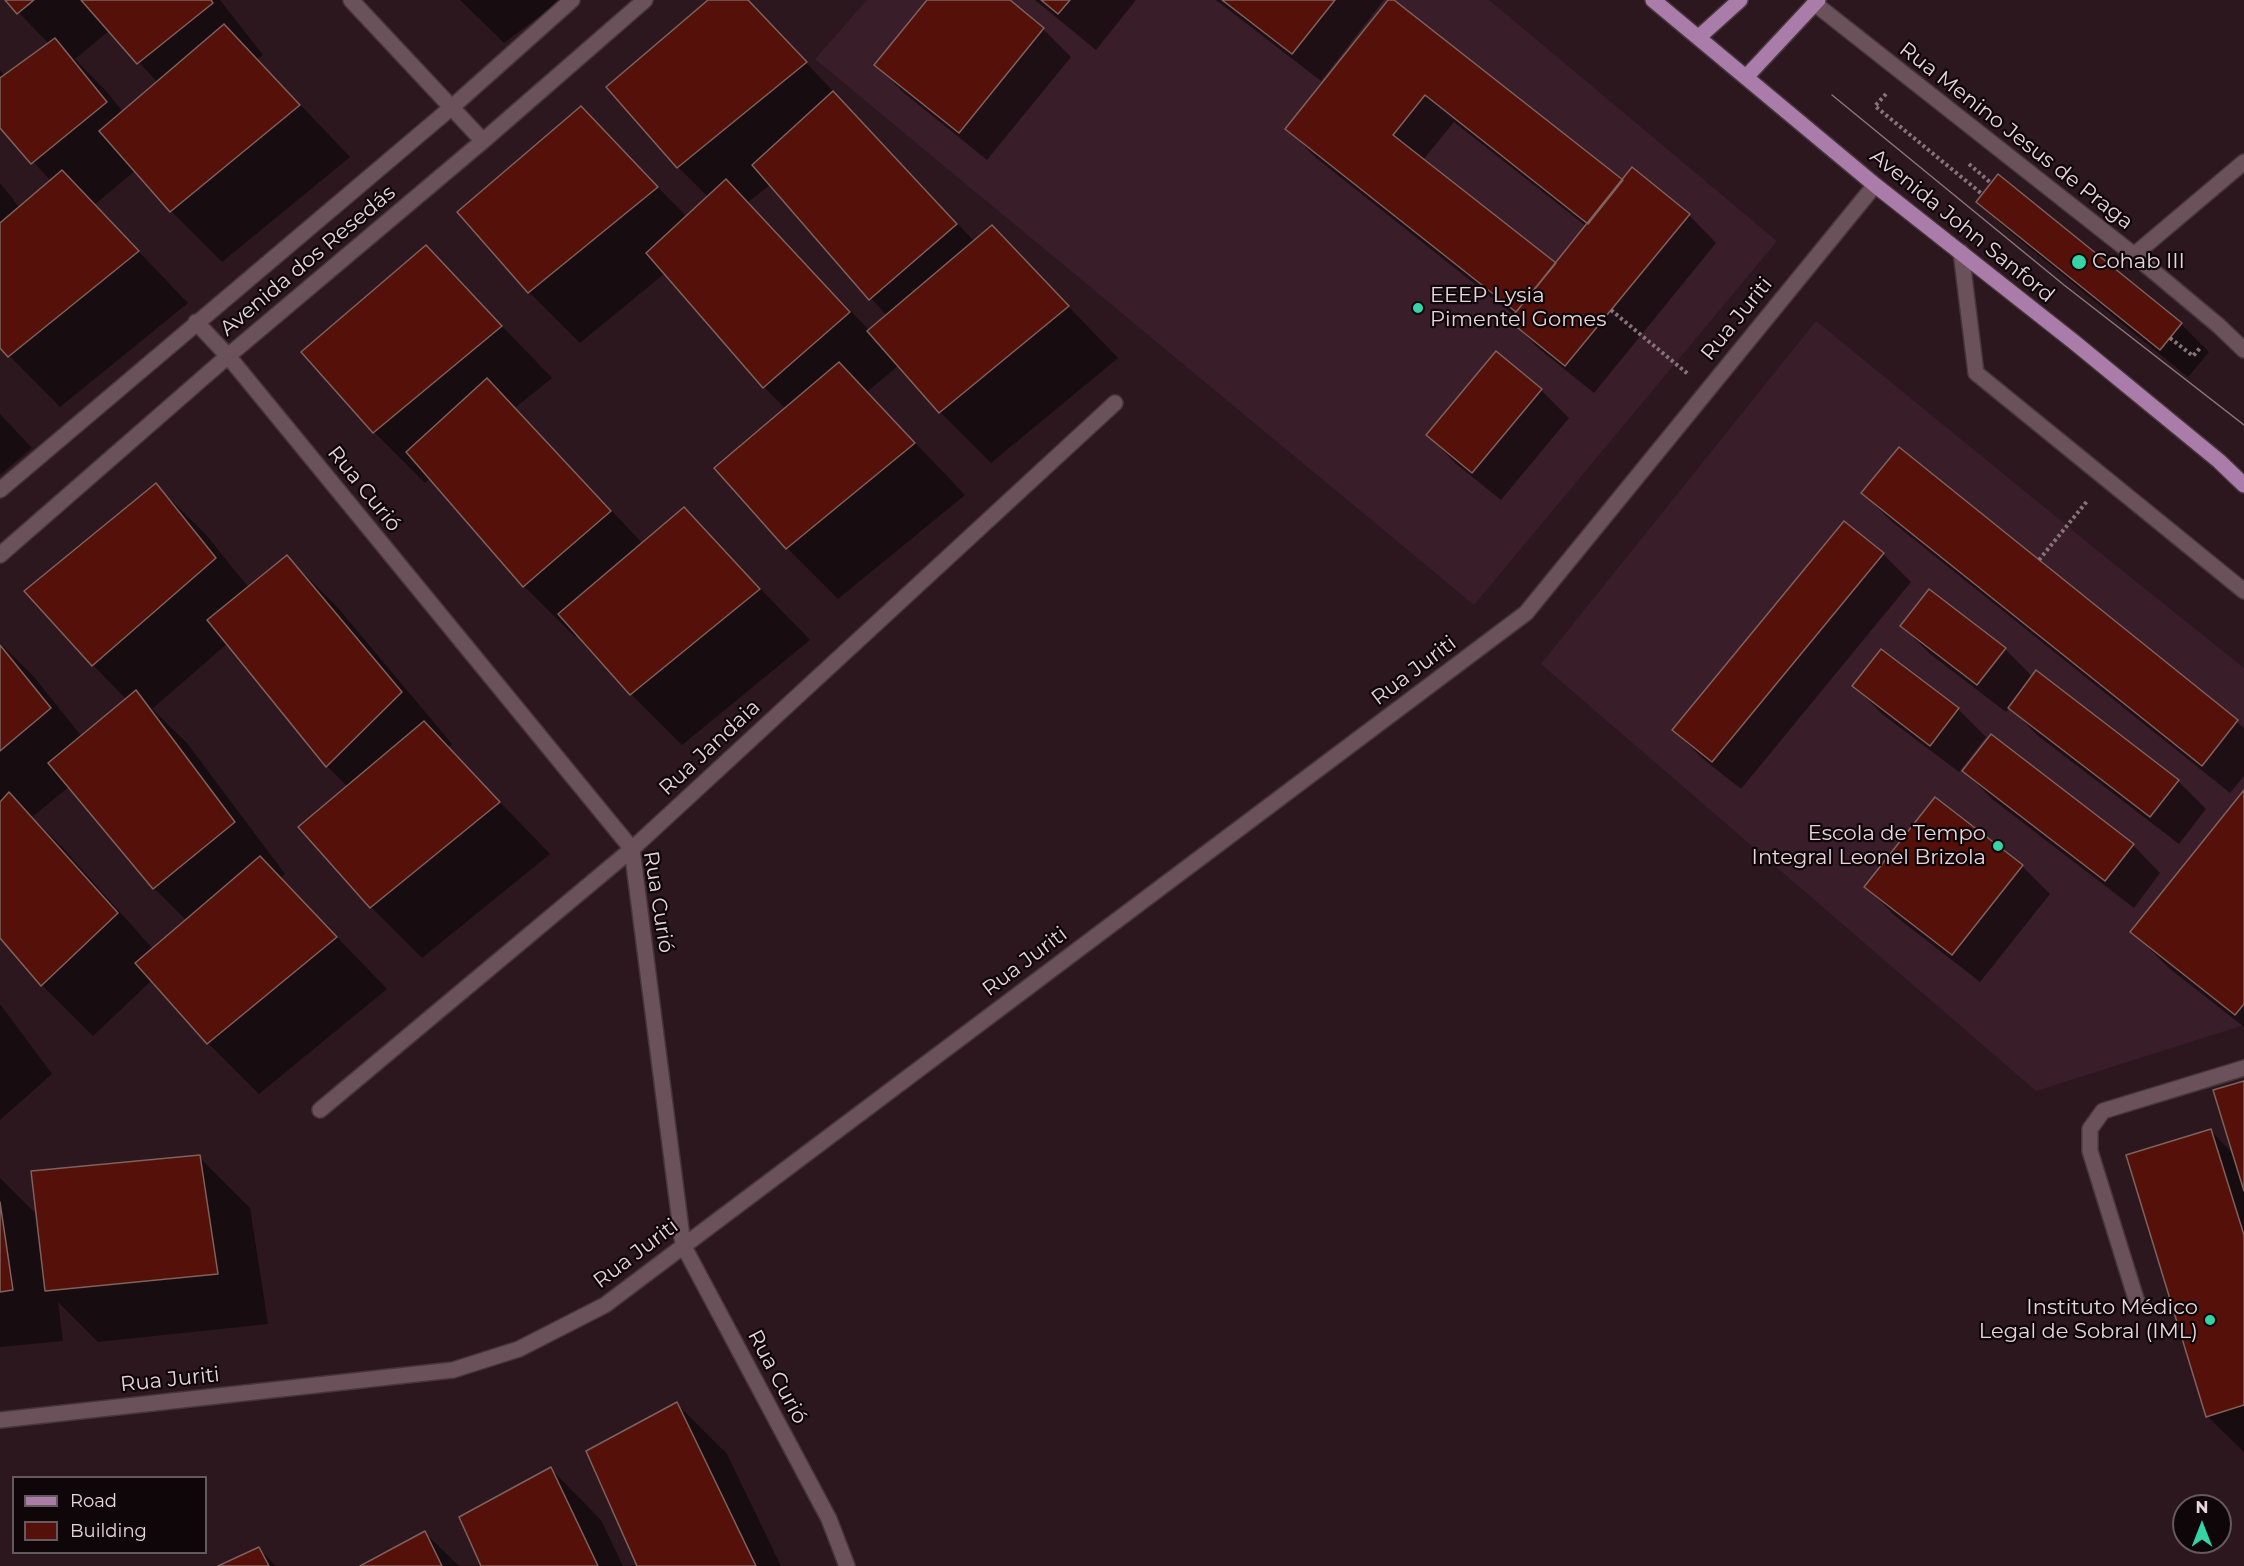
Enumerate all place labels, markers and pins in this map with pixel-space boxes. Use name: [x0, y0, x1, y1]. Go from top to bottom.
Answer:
place label: Cohab III: [2092, 249, 2185, 275]
marker: Cohab III: [2070, 253, 2088, 271]
place label: EEEP Lysia Pimentel Gomes: [1430, 283, 1606, 333]
marker: EEEP Lysia Pimentel Gomes: [1411, 301, 1425, 315]
place label: Escola de Tempo Integral Leonel Brizola: [1752, 821, 1986, 871]
marker: Escola de Tempo Integral Leonel Brizola: [1991, 839, 2005, 853]
place label: Instituto Médico Legal de Sobral (IML): [1979, 1295, 2198, 1345]
marker: Instituto Médico Legal de Sobral (IML): [2203, 1313, 2217, 1327]

